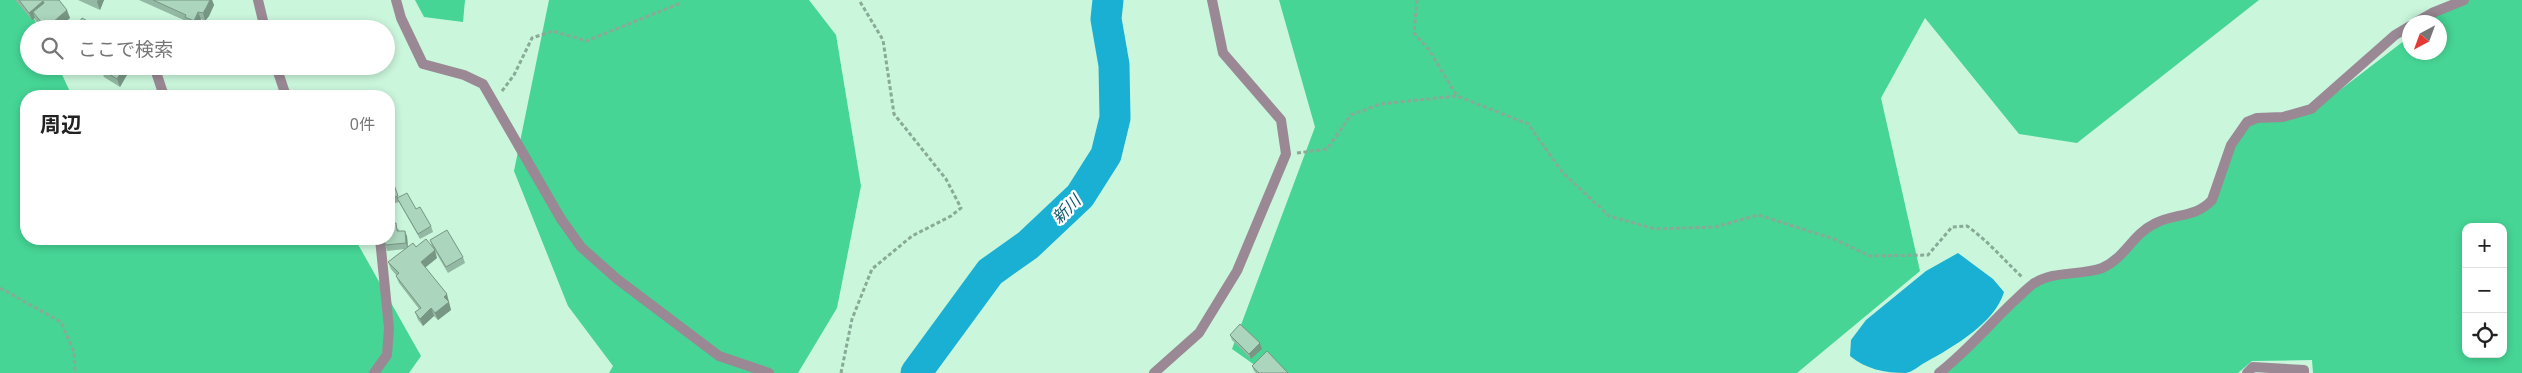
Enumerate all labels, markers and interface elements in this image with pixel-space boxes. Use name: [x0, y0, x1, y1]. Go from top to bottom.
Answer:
north arrow: [2402, 15, 2447, 60]
search box: [20, 20, 395, 75]
icon: search: [38, 34, 66, 62]
text: ここで検索: [78, 36, 173, 62]
text: 周辺: [40, 110, 82, 138]
text: 0件: [350, 113, 375, 135]
water label: 新川: [1047, 188, 1087, 228]
map controls: [2462, 223, 2507, 358]
button: +: [2462, 223, 2507, 268]
button: −: [2462, 268, 2507, 313]
button: locate: [2462, 313, 2507, 358]

